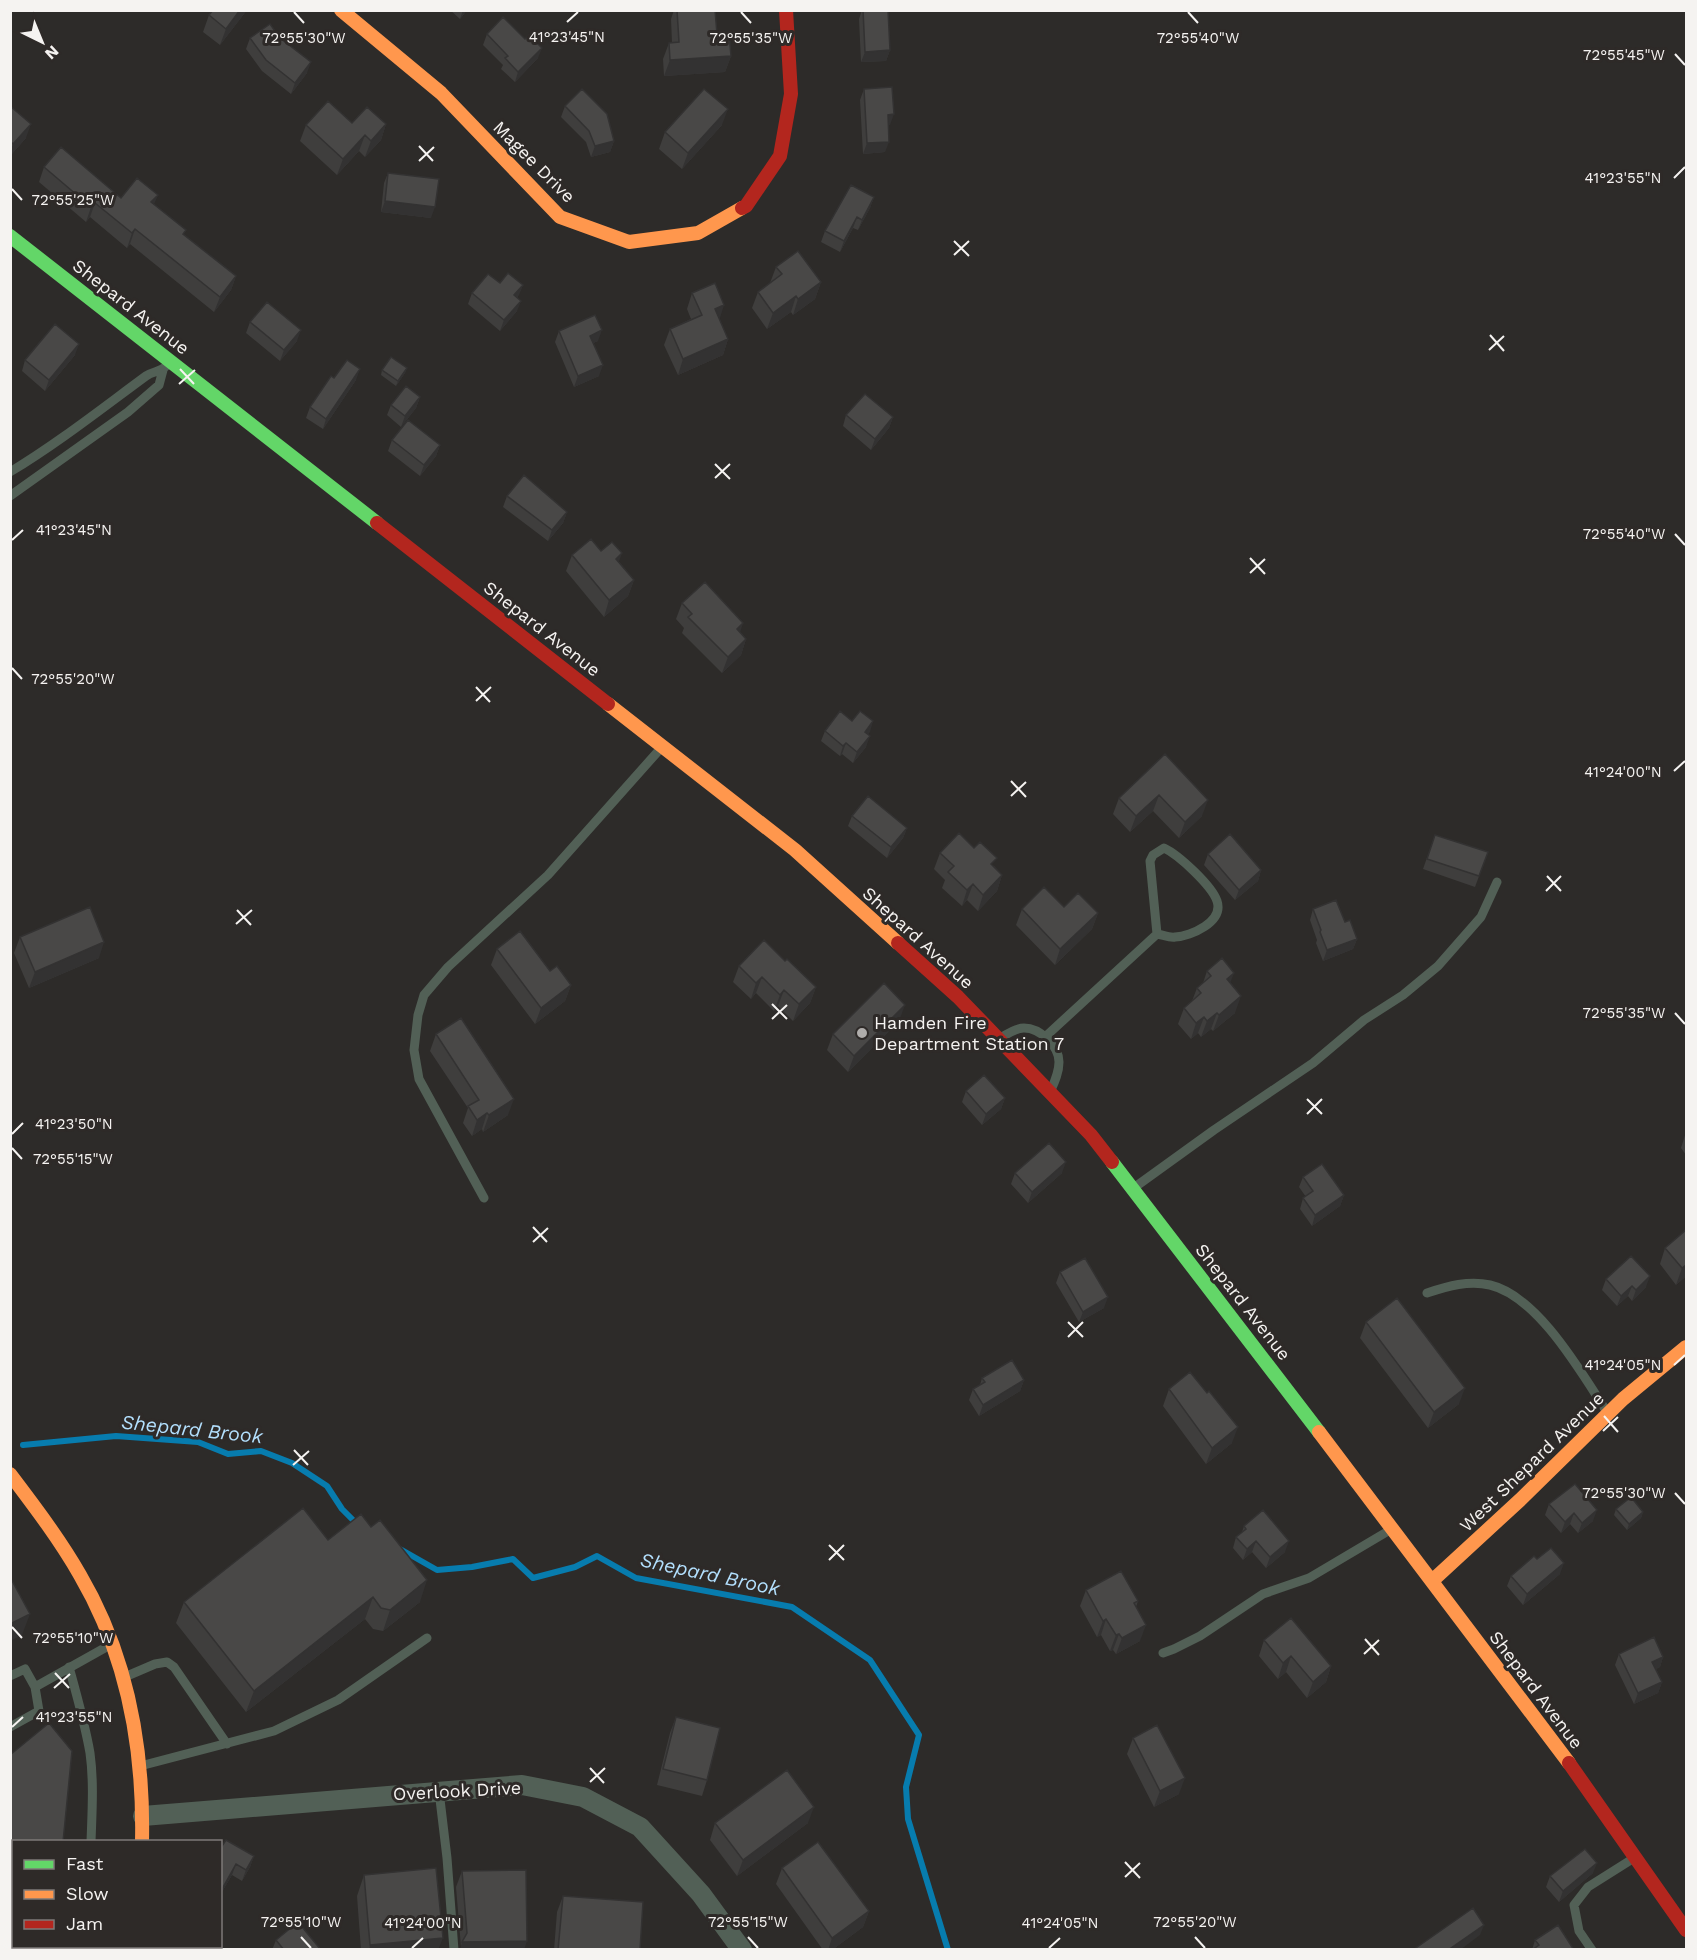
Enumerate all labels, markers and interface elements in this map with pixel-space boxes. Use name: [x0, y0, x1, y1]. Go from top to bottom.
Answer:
north arrow: [12, 12, 72, 72]
text: 41°23'45"N: [529, 28, 605, 46]
text: 72°55'30"W: [262, 29, 346, 47]
text: 72°55'35"W: [710, 29, 792, 47]
text: 72°55'40"W: [1157, 29, 1239, 47]
text: N: [41, 42, 63, 64]
text: 72°55'45"W: [1583, 46, 1665, 64]
street label: Magee Drive: [489, 116, 580, 207]
text: 41°23'55"N: [1584, 169, 1662, 187]
text: 72°55'25"W: [32, 191, 114, 209]
street label: Shepard Avenue: [69, 255, 194, 359]
text: 41°23'45"N: [36, 521, 112, 539]
text: 72°55'40"W: [1583, 525, 1665, 543]
street label: Shepard Avenue: [480, 577, 605, 681]
text: 72°55'20"W: [31, 670, 115, 688]
text: 41°24'00"N: [1584, 763, 1662, 781]
street label: Shepard Avenue: [859, 882, 978, 993]
text: 72°55'35"W: [1583, 1004, 1665, 1022]
place label: Hamden Fire Department Station 7: [874, 1012, 1064, 1054]
marker: Hamden Fire Department Station 7: [855, 1026, 869, 1040]
text: 41°23'50"N: [35, 1115, 113, 1133]
text: 72°55'15"W: [33, 1150, 113, 1168]
street label: Shepard Avenue: [1191, 1239, 1295, 1364]
text: 41°24'05"N: [1584, 1356, 1662, 1374]
street label: West Shepard Avenue: [1455, 1387, 1608, 1536]
water label: Shepard Brook: [120, 1410, 265, 1448]
text: 72°55'30"W: [1582, 1484, 1666, 1502]
water label: Shepard Brook: [638, 1547, 783, 1601]
street label: Shepard Avenue: [1485, 1627, 1588, 1753]
text: 72°55'10"W: [33, 1629, 113, 1647]
text: 41°23'55"N: [35, 1708, 113, 1726]
street label: Overlook Drive: [392, 1777, 522, 1804]
legend: [12, 1840, 222, 1948]
text: Fast: [66, 1853, 104, 1874]
text: Slow: [66, 1883, 109, 1904]
text: Jam: [66, 1913, 103, 1934]
text: 72°55'10"W: [261, 1913, 341, 1931]
text: 72°55'15"W: [708, 1913, 788, 1931]
text: 72°55'20"W: [1153, 1913, 1237, 1931]
text: 41°24'00"N: [384, 1914, 462, 1932]
text: 41°24'05"N: [1021, 1914, 1099, 1932]

